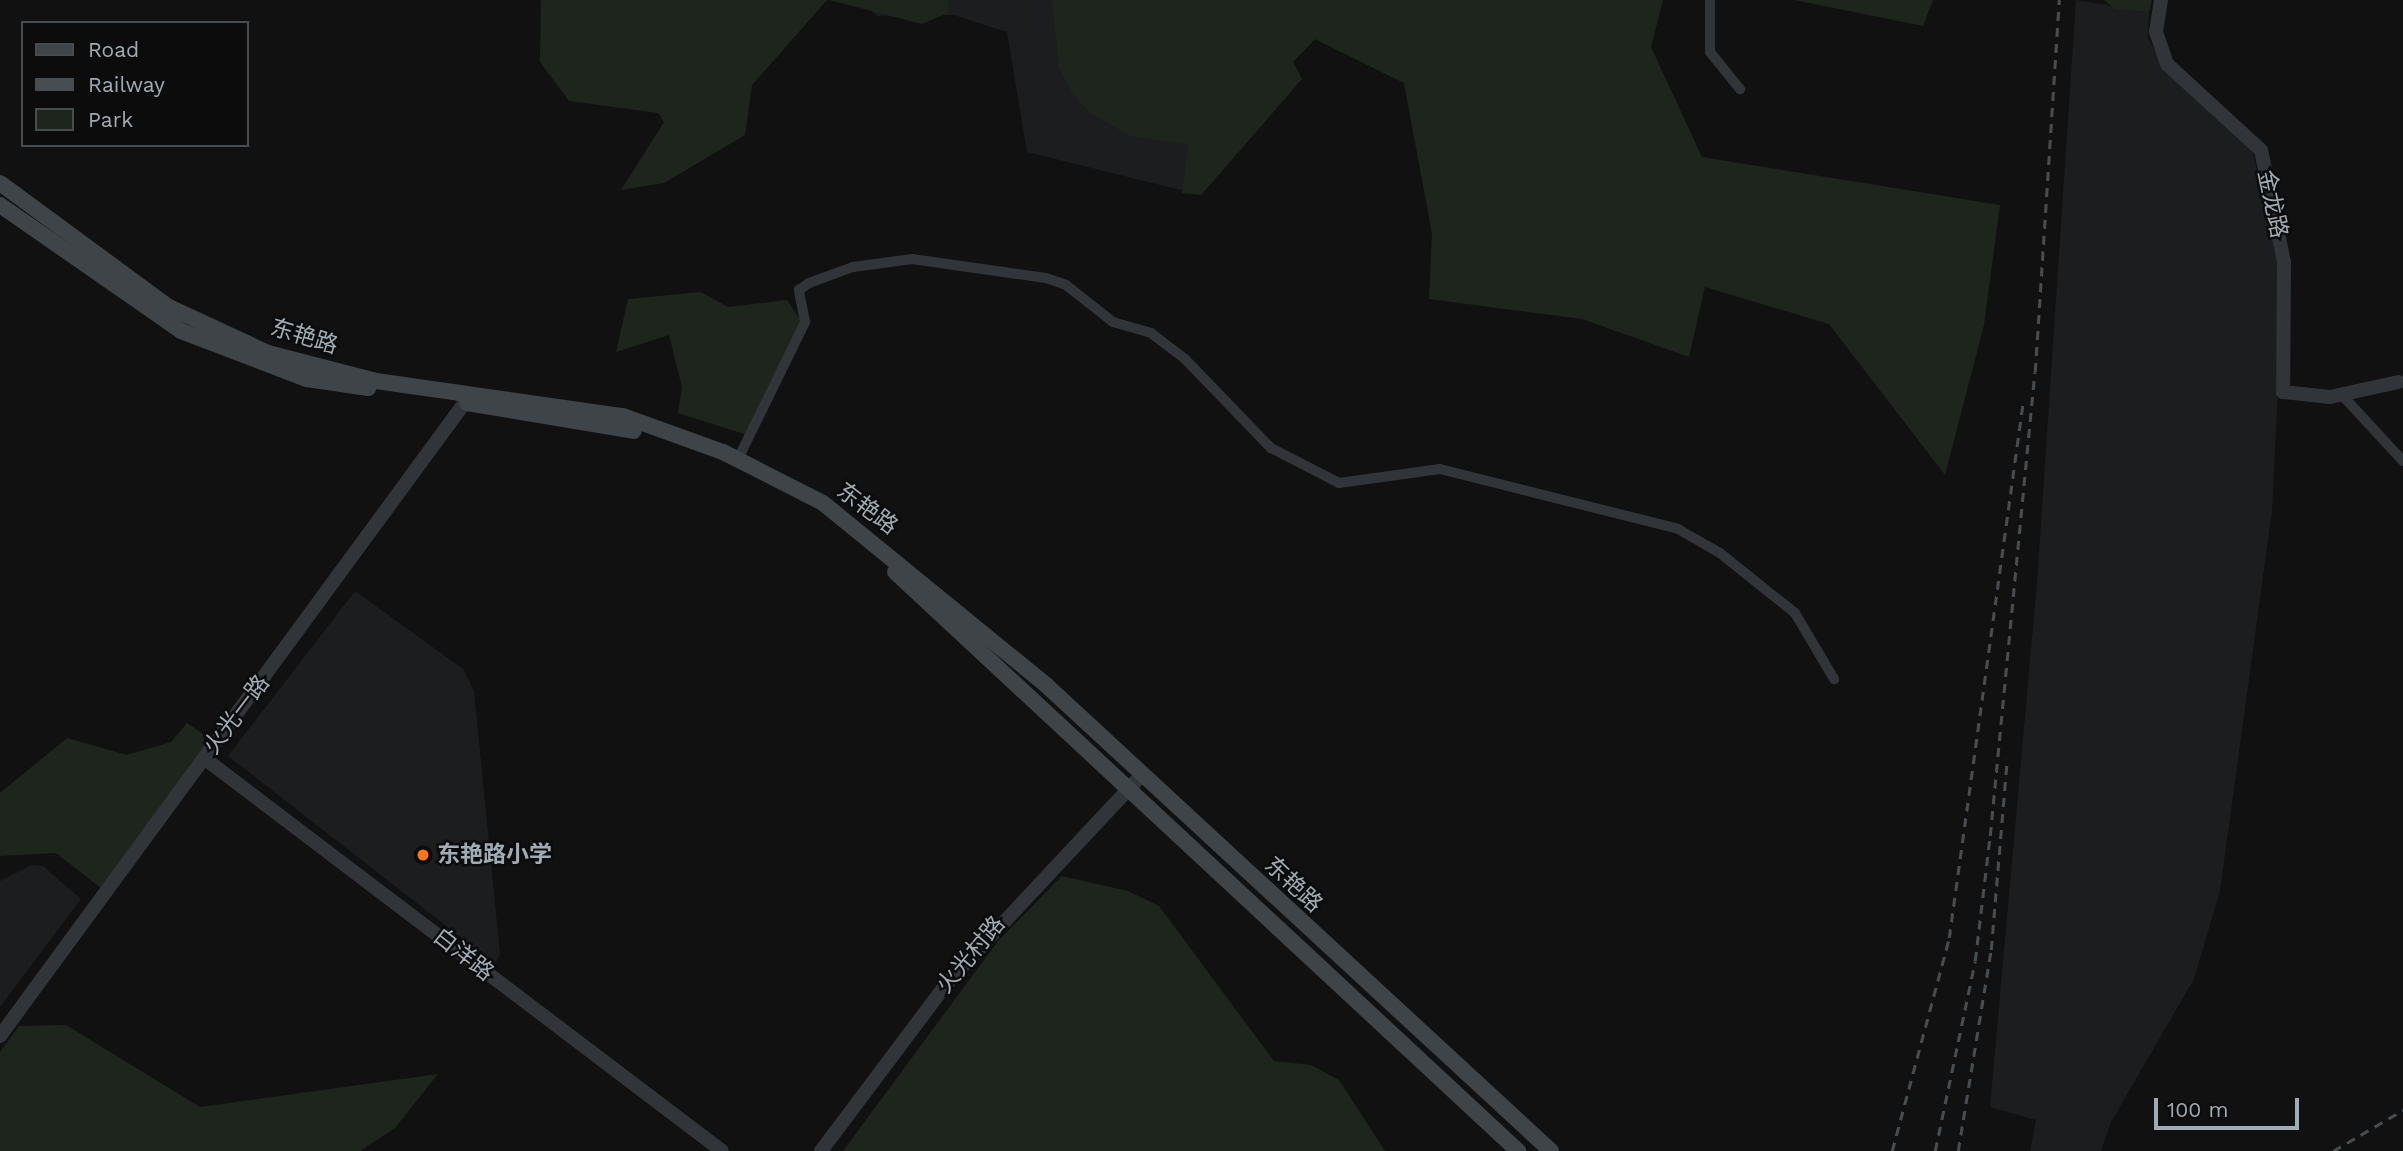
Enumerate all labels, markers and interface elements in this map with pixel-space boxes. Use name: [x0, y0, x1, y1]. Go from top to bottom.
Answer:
legend: [21, 21, 248, 147]
text: Road: [88, 37, 139, 62]
text: Railway: [88, 72, 165, 97]
text: Park: [88, 107, 133, 132]
street label: 金龙路: [2251, 167, 2293, 241]
street label: 东艳路: [267, 314, 341, 360]
street label: 东艳路: [831, 477, 903, 541]
street label: 火光一路: [198, 670, 276, 760]
place label: 东艳路小学: [437, 841, 552, 869]
marker: 东艳路小学: [415, 847, 431, 863]
street label: 东艳路: [1258, 851, 1328, 919]
street label: 火光村路: [931, 911, 1011, 999]
street label: 白洋路: [427, 923, 499, 987]
scale bar: [2158, 1084, 2303, 1128]
text: 100 m: [2167, 1097, 2229, 1122]

